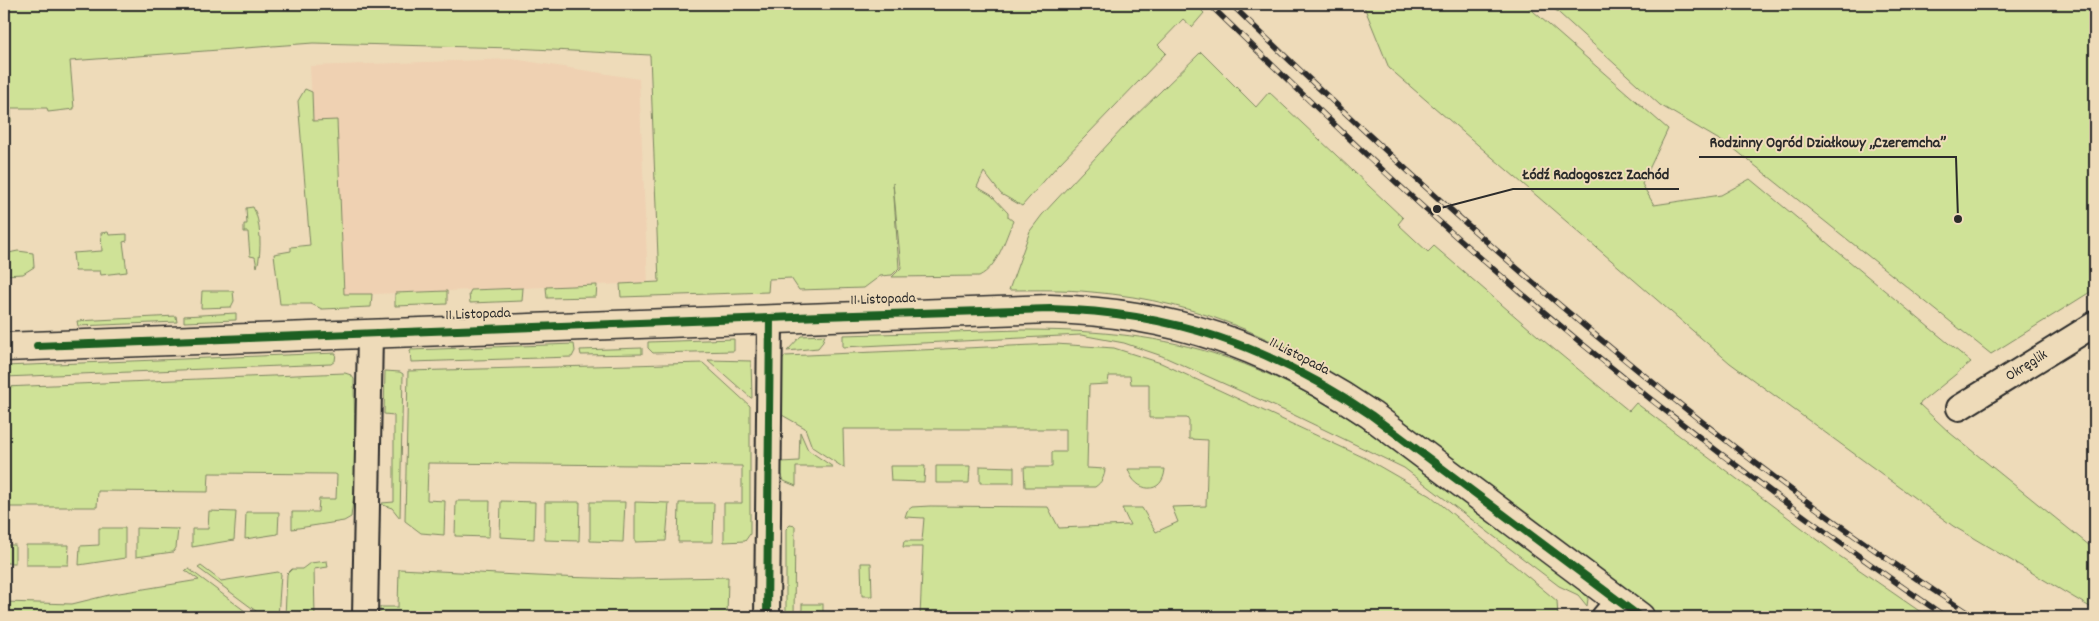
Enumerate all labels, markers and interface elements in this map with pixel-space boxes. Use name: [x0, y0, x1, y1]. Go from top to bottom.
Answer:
callout: Rodzinny Ogród Działkowy „Czeremcha”: [1699, 126, 1956, 157]
text: Rodzinny Ogród Działkowy „Czeremcha”: [1710, 132, 1946, 155]
callout: Łódź Radogoszcz Zachód: [1513, 158, 1679, 189]
text: Łódź Radogoszcz Zachód: [1522, 164, 1669, 187]
street label: 11 Listopada: [850, 288, 917, 312]
street label: 11 Listopada: [445, 303, 512, 327]
street label: 11 Listopada: [1265, 332, 1334, 382]
street label: Okręglik: [2002, 344, 2052, 388]

